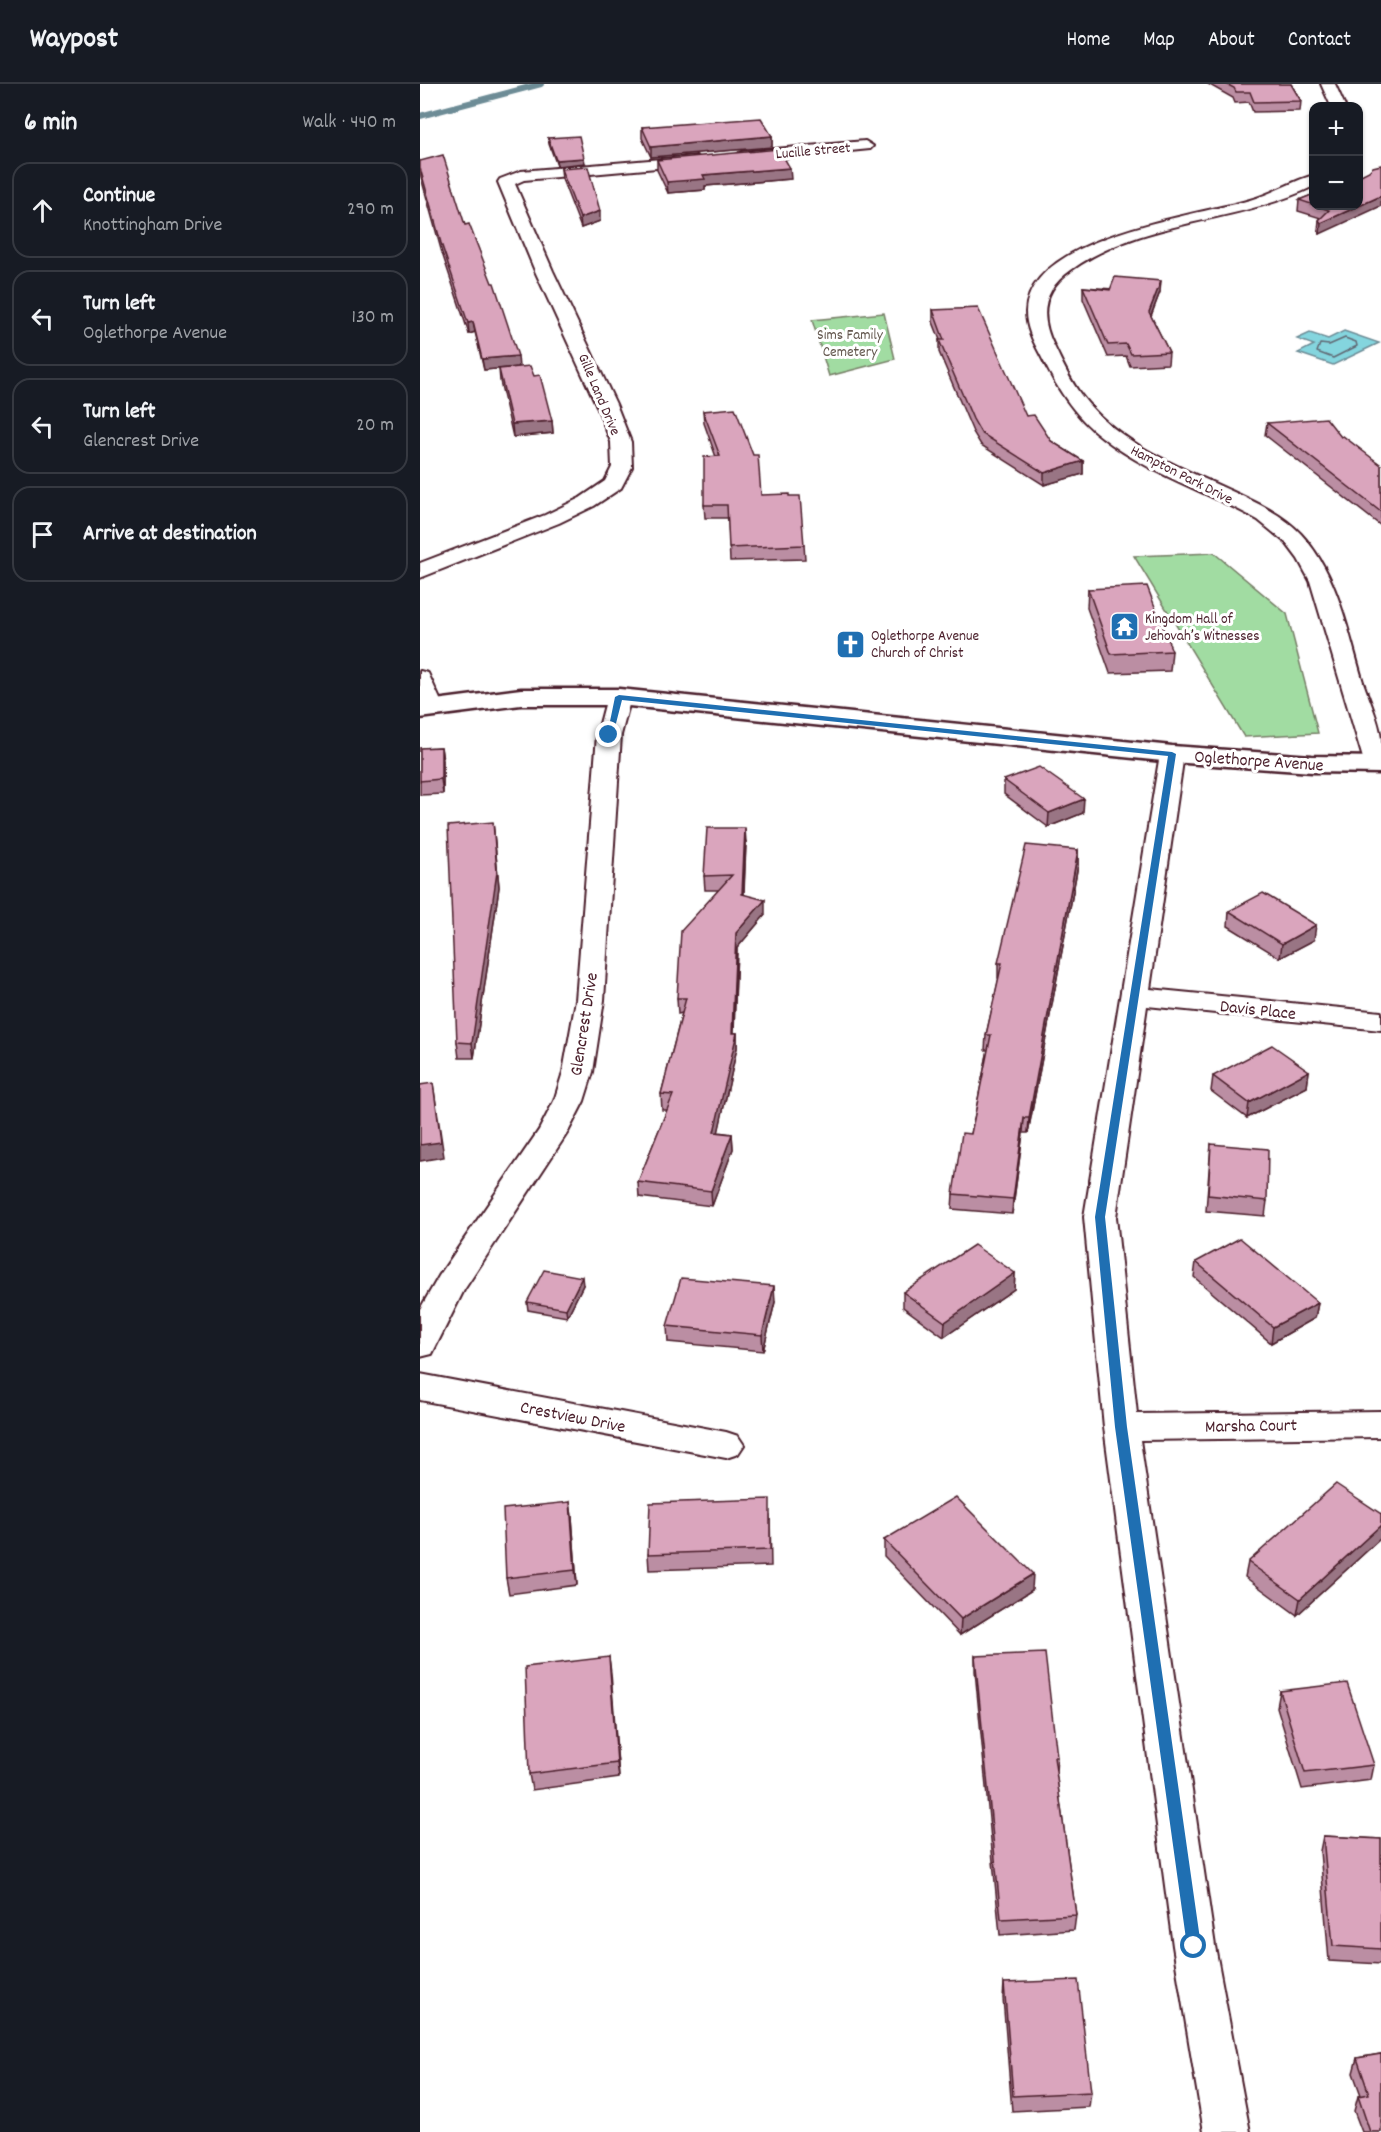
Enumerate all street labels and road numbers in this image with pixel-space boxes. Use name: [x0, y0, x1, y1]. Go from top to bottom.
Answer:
street label: Lucille Street: [775, 138, 852, 166]
street label: Gille Land Drive: [571, 350, 625, 439]
street label: Hampton Park Drive: [1126, 440, 1237, 511]
street label: Oglethorpe Avenue: [1193, 746, 1324, 779]
street label: Glencrest Drive: [565, 971, 606, 1078]
street label: Davis Place: [1218, 995, 1297, 1028]
street label: Crestview Drive: [518, 1396, 627, 1441]
street label: Marsha Court: [1205, 1414, 1298, 1441]

